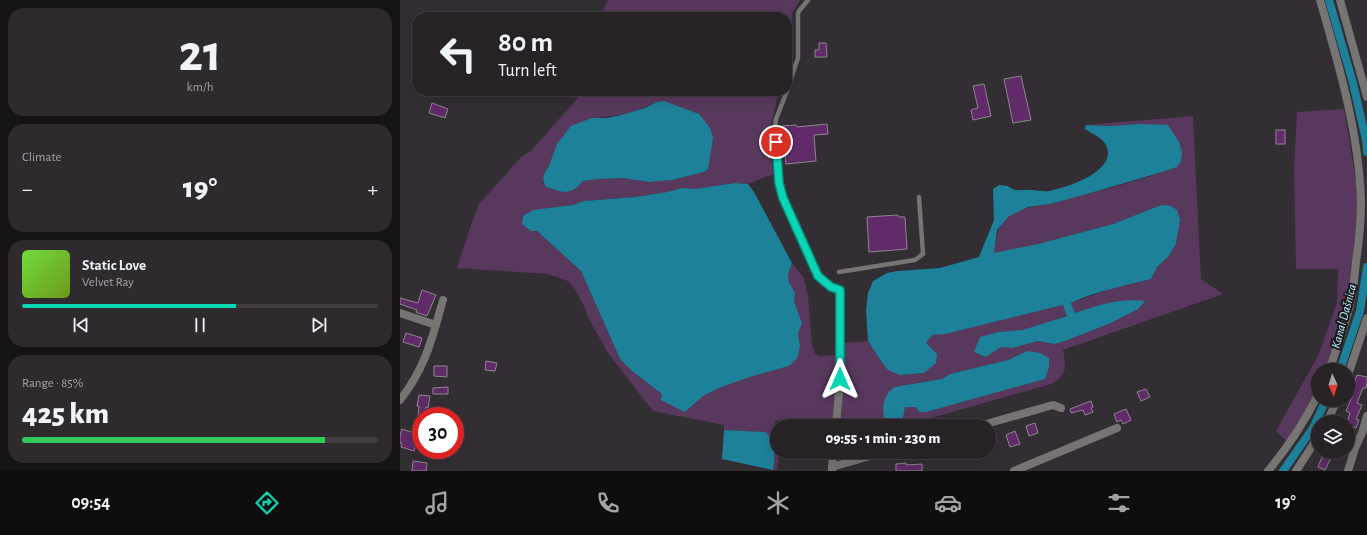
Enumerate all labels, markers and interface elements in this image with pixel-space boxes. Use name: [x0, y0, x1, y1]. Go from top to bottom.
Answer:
text: 21: [178, 28, 222, 80]
icon: left: [432, 28, 484, 80]
text: 80 m: [498, 29, 553, 57]
text: Turn left: [498, 62, 557, 80]
text: km/h: [187, 81, 213, 94]
pin: [759, 125, 793, 159]
icon: arrive: [765, 131, 787, 153]
text: Climate: [22, 151, 61, 164]
text: 19°: [183, 173, 217, 203]
text: −: [22, 178, 33, 200]
text: +: [367, 178, 378, 200]
text: Static Love: [82, 258, 146, 273]
text: Velvet Ray: [82, 276, 134, 289]
water label: Kanal Dašnica: [1330, 283, 1359, 350]
icon: previous: [70, 314, 92, 336]
icon: pause: [189, 314, 211, 336]
icon: next: [308, 314, 330, 336]
position arrow: [819, 358, 861, 400]
north arrow: [1311, 363, 1355, 407]
map controls: [1311, 363, 1355, 459]
text: Range · 85%: [22, 377, 83, 390]
text: 425 km: [22, 399, 109, 429]
speed limit sign: 30: [412, 407, 464, 459]
button: layers: [1311, 415, 1355, 459]
text: 09:55 · 1 min · 230 m: [825, 431, 941, 446]
icon: directions: [253, 489, 281, 517]
icon: music: [423, 489, 451, 517]
icon: phone: [594, 489, 622, 517]
icon: climate: [764, 489, 792, 517]
icon: car: [934, 489, 962, 517]
icon: filters: [1105, 489, 1133, 517]
text: 09:54: [71, 494, 110, 512]
text: 19°: [1275, 494, 1296, 512]

